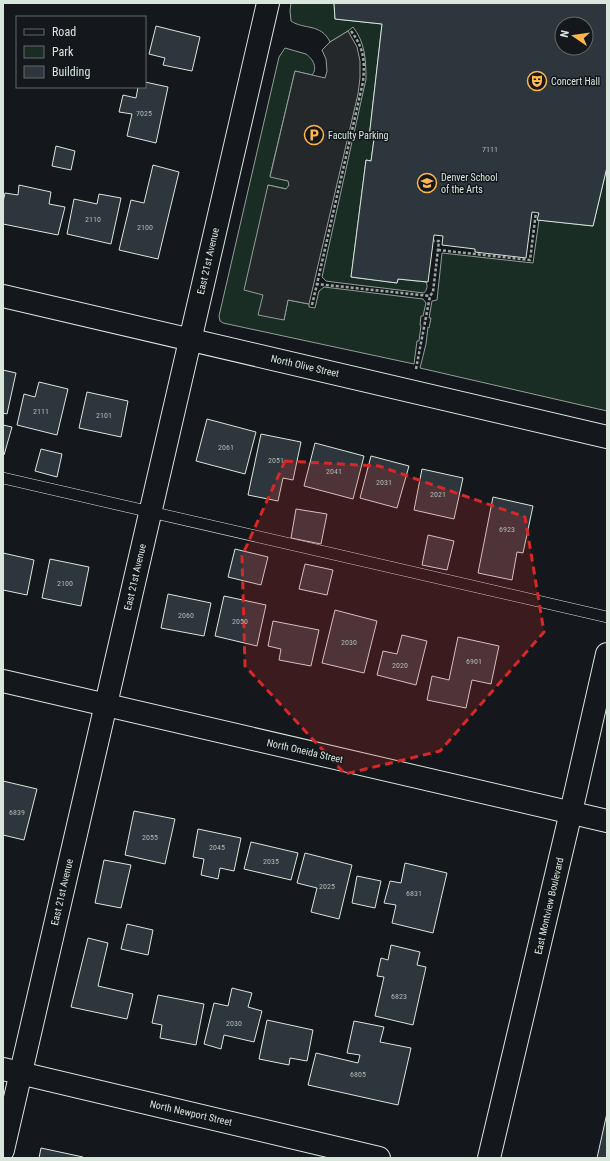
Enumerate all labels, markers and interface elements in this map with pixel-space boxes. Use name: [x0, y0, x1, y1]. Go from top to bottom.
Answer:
legend: [16, 16, 146, 88]
north arrow: [554, 16, 594, 56]
text: Road: [52, 25, 76, 39]
text: N: [558, 29, 572, 39]
text: Park: [52, 45, 74, 59]
text: Building: [52, 65, 90, 79]
theatre icon: Concert Hall: [526, 70, 548, 92]
place label: Concert Hall: [551, 76, 600, 87]
house number: 7025: [136, 109, 152, 118]
parking icon: Faculty Parking: [303, 124, 325, 146]
place label: Faculty Parking: [328, 130, 389, 141]
house number: 7111: [482, 145, 498, 154]
school or university icon: Denver School of the Arts: [416, 172, 438, 194]
place label: Denver School of the Arts: [441, 172, 497, 195]
house number: 2110: [85, 215, 101, 224]
house number: 2100: [137, 223, 153, 232]
street label: East 21st Avenue: [195, 226, 221, 295]
street label: North Olive Street: [270, 353, 340, 379]
house number: 2111: [33, 407, 49, 416]
house number: 2101: [96, 411, 112, 420]
house number: 2061: [218, 443, 234, 452]
house number: 2051: [268, 456, 284, 465]
house number: 2041: [326, 467, 342, 476]
house number: 2031: [376, 478, 392, 487]
house number: 2021: [430, 490, 446, 499]
house number: 6923: [499, 525, 515, 534]
street label: East 21st Avenue: [122, 542, 148, 611]
house number: 2100: [57, 579, 73, 588]
house number: 2060: [178, 611, 194, 620]
house number: 2050: [232, 617, 248, 626]
house number: 2030: [341, 638, 357, 647]
house number: 6901: [466, 657, 482, 666]
house number: 2020: [392, 661, 408, 670]
street label: North Oneida Street: [266, 737, 344, 765]
house number: 6839: [9, 808, 25, 817]
house number: 2055: [142, 833, 158, 842]
house number: 2045: [209, 843, 225, 852]
street label: East Montview Boulevard: [532, 856, 566, 956]
street label: East 21st Avenue: [49, 857, 75, 926]
house number: 2035: [263, 857, 279, 866]
house number: 2025: [319, 882, 335, 891]
house number: 6831: [406, 889, 422, 898]
house number: 6823: [391, 992, 407, 1001]
house number: 2030: [226, 1019, 242, 1028]
house number: 6805: [350, 1070, 366, 1079]
street label: North Newport Street: [149, 1098, 233, 1128]

